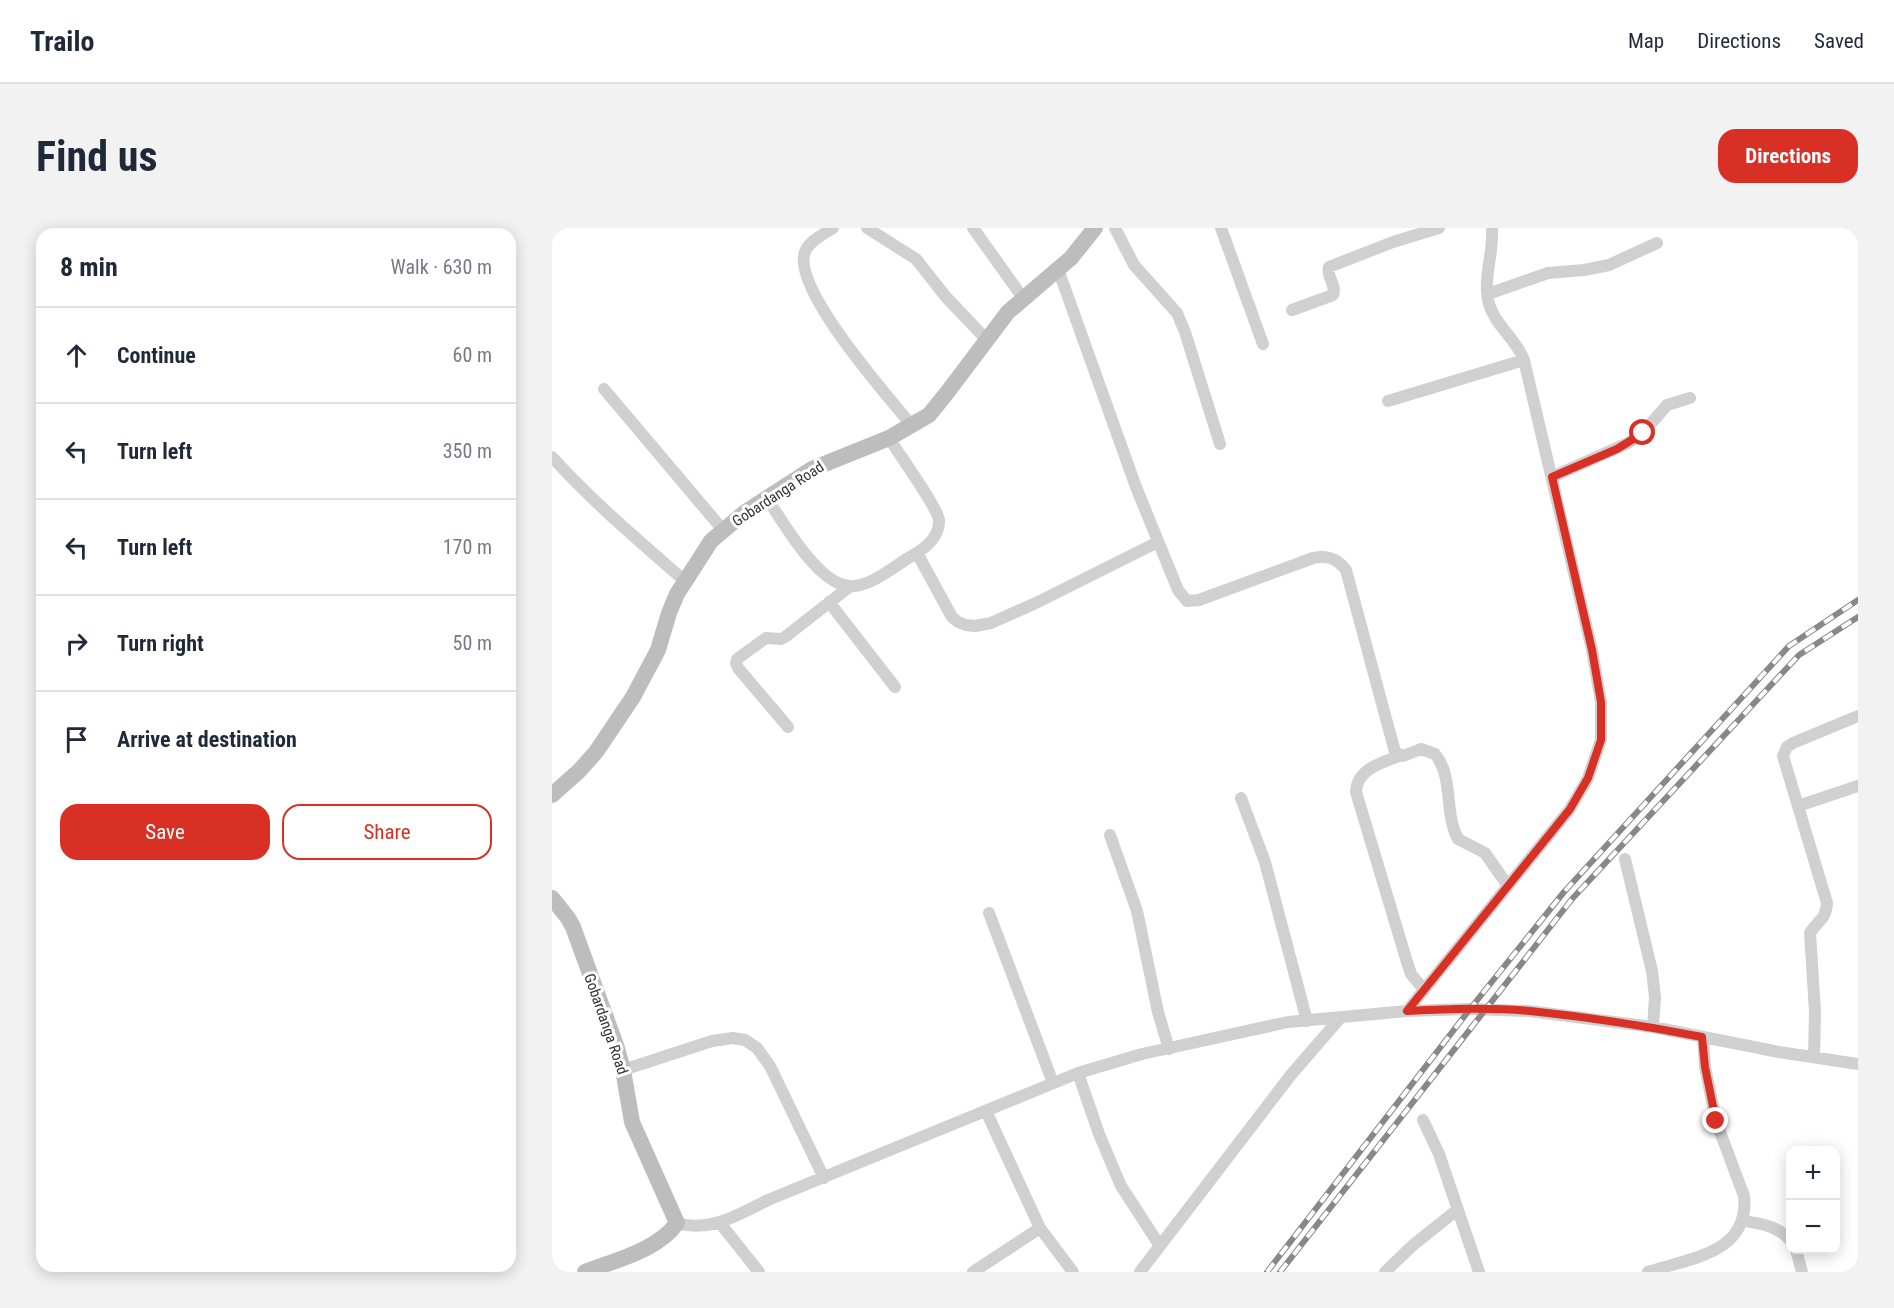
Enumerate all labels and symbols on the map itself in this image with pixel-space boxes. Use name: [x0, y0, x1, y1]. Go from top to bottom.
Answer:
route start: [1629, 419, 1655, 445]
street label: Gobardanga Road: [729, 458, 827, 530]
street label: Gobardanga Road: [580, 971, 632, 1077]
route end: [1702, 1107, 1728, 1133]

